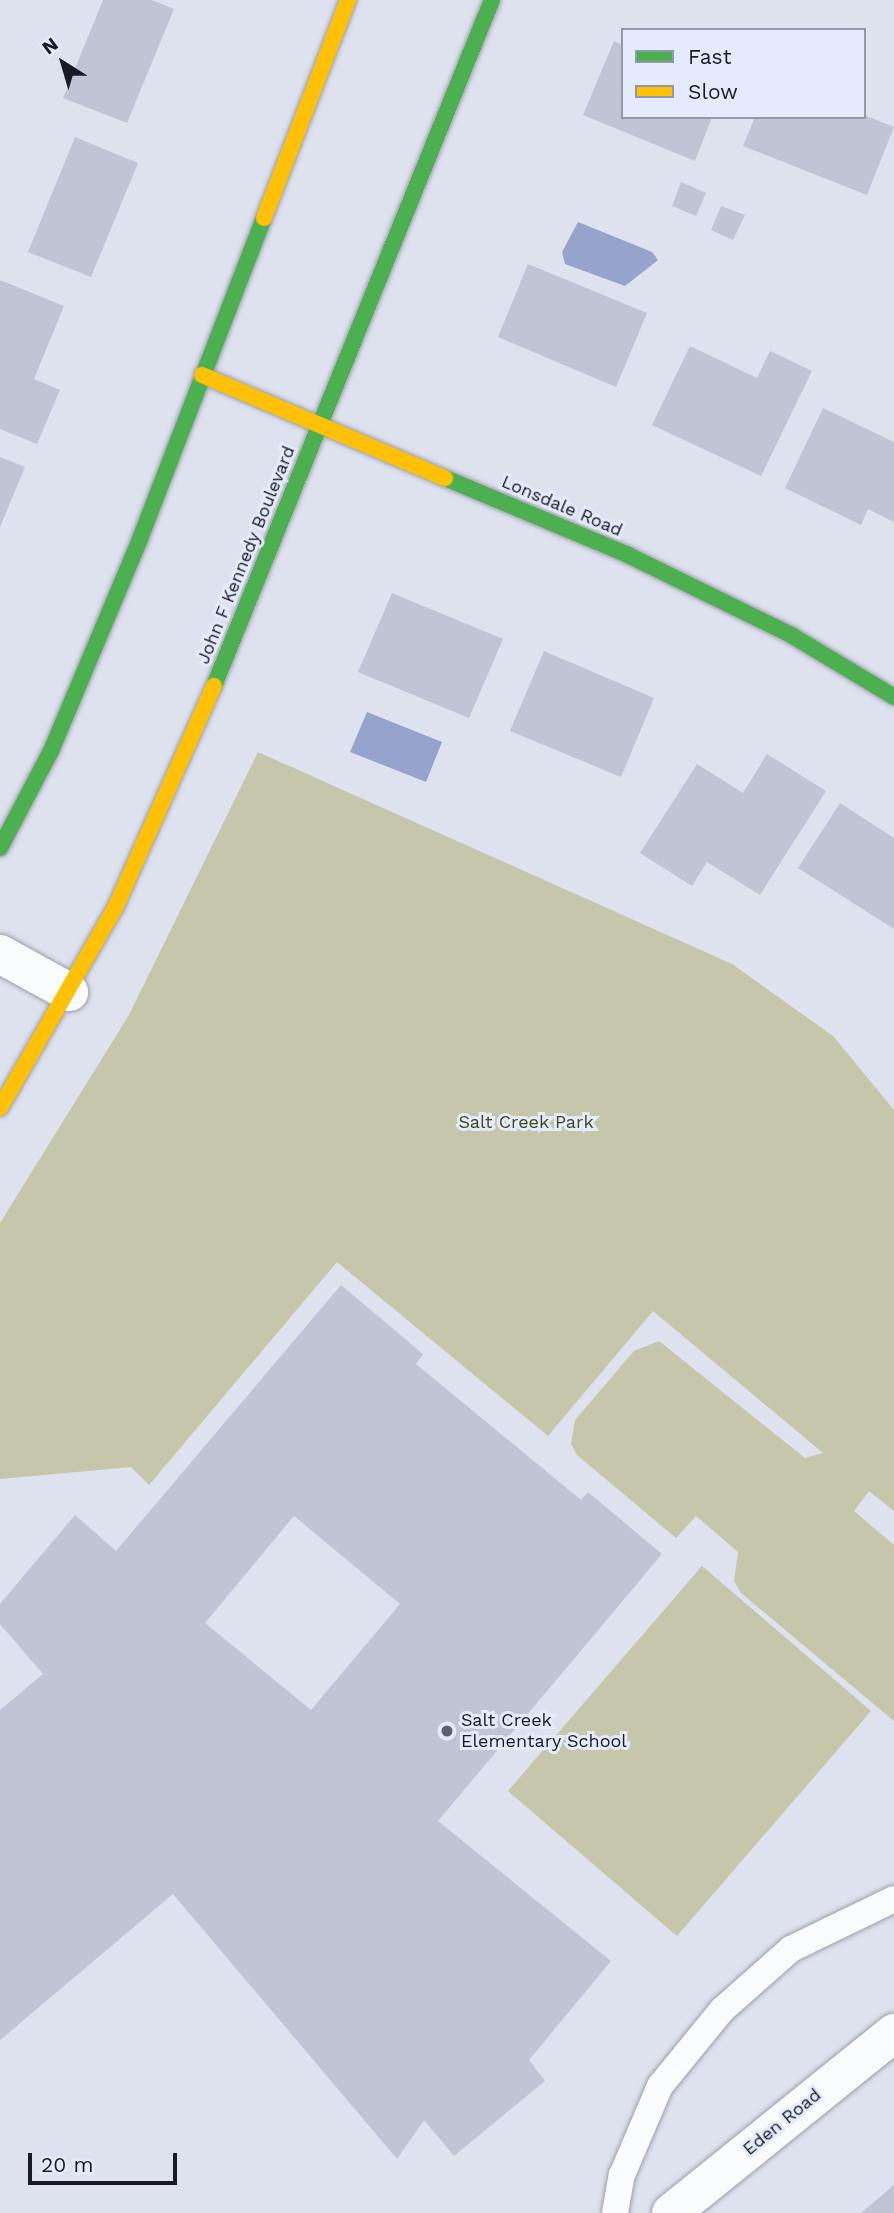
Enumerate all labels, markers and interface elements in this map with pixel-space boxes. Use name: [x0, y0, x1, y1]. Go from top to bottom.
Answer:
north arrow: [28, 28, 98, 98]
legend: [621, 28, 866, 119]
text: N: [38, 32, 63, 59]
text: Fast: [688, 44, 732, 69]
text: Slow: [688, 79, 738, 104]
street label: John F Kennedy Boulevard: [192, 442, 300, 668]
street label: Lonsdale Road: [498, 471, 626, 541]
park label: Salt Creek Park: [458, 1111, 594, 1133]
place label: Salt Creek Elementary School: [461, 1710, 627, 1752]
marker: Salt Creek Elementary School: [439, 1723, 455, 1739]
street label: Eden Road: [739, 2084, 825, 2160]
scale bar: [32, 2140, 180, 2184]
text: 20 m: [41, 2152, 93, 2177]

